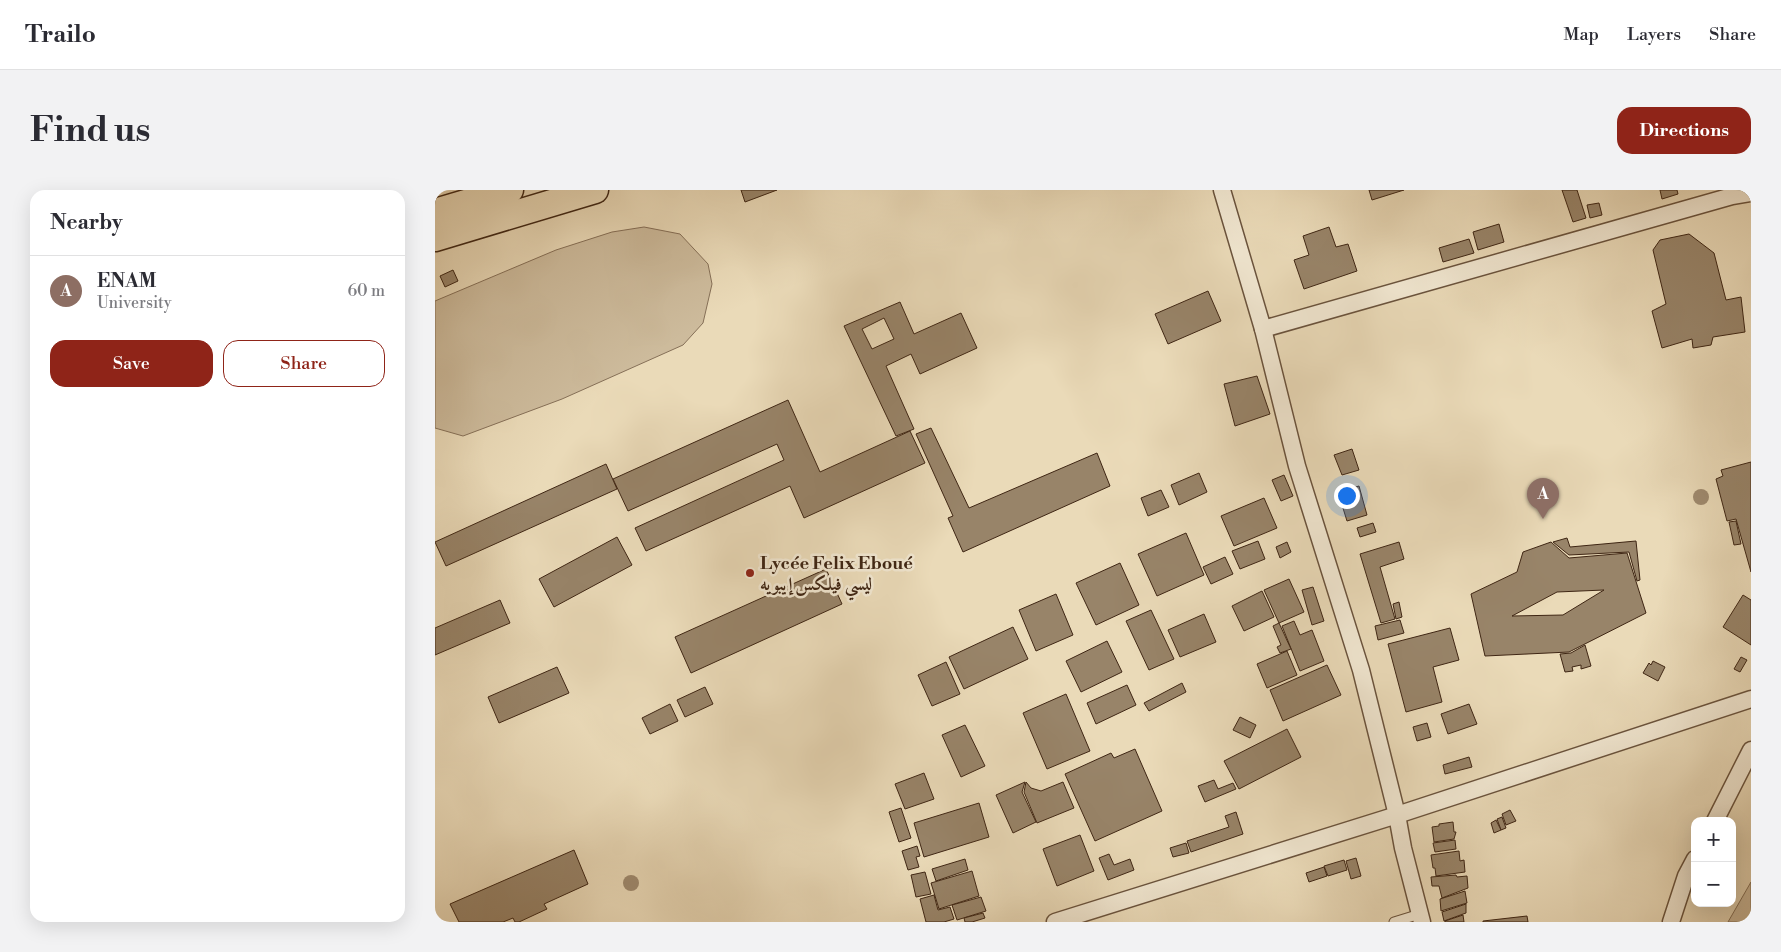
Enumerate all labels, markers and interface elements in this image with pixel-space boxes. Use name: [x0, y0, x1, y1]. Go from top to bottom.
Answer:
text: Trailo: [25, 20, 96, 50]
text: Map: [1564, 23, 1599, 46]
text: Layers: [1627, 23, 1681, 46]
text: Share: [1709, 23, 1756, 46]
button: Directions: [1617, 107, 1751, 154]
text: Find us: [30, 109, 150, 152]
text: Nearby: [50, 210, 123, 236]
text: ENAM: [97, 269, 156, 293]
text: A: [60, 281, 72, 301]
text: 60 m: [347, 281, 385, 301]
text: University: [97, 293, 171, 313]
button: Save: [50, 340, 213, 387]
button: Share: [223, 340, 385, 387]
pin: A: [1527, 478, 1559, 519]
your location: [1334, 483, 1360, 509]
place label: Lycée Felix Eboué ليسي فيلكس إيبويه: [760, 552, 913, 601]
marker: Lycée Felix Eboué ليسي فيلكس إيبويه: [744, 567, 756, 579]
map controls: [1691, 817, 1736, 907]
button: +: [1691, 817, 1736, 862]
button: −: [1691, 862, 1736, 907]

